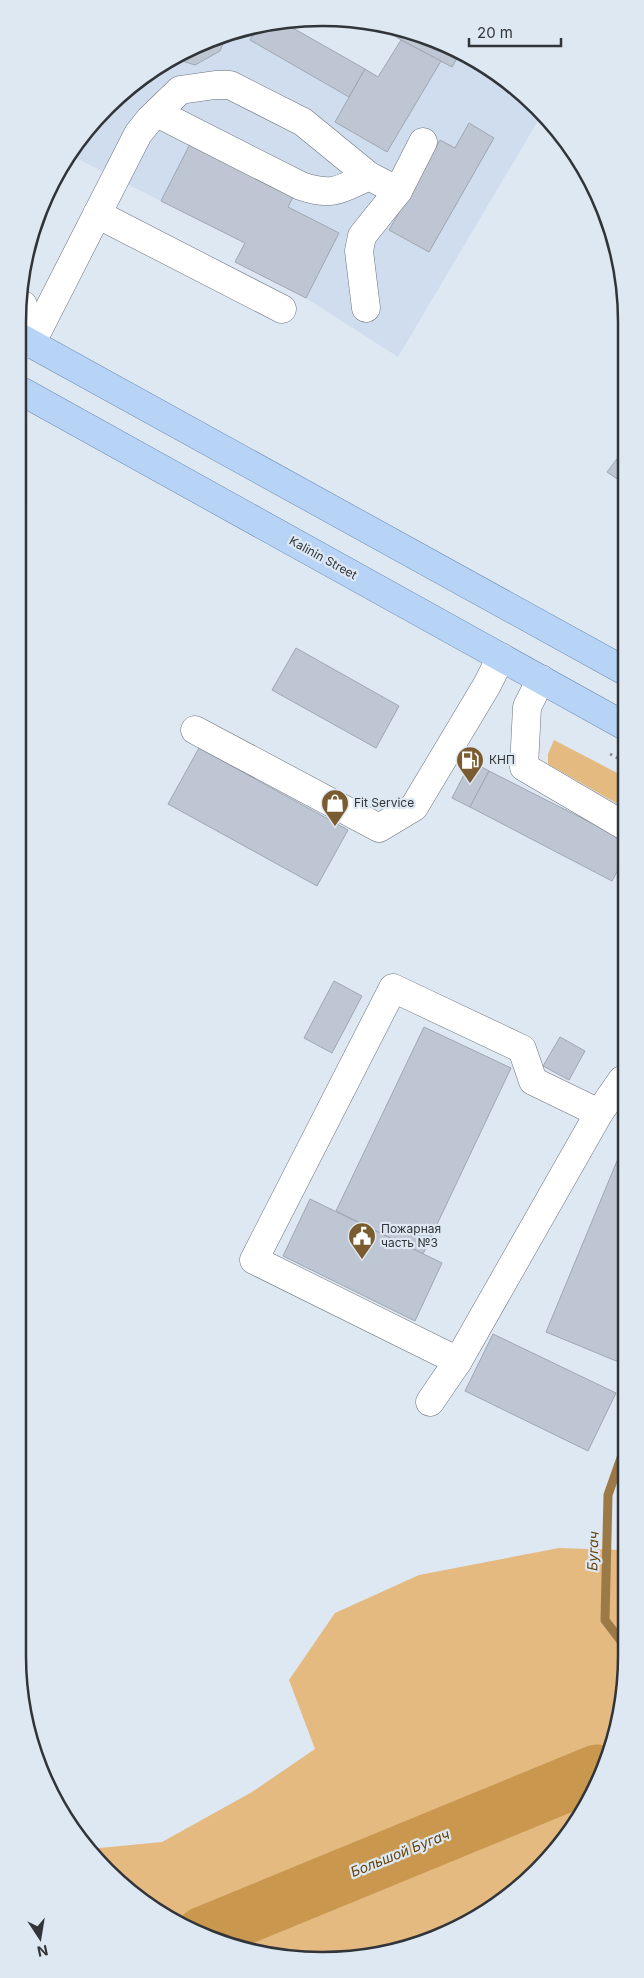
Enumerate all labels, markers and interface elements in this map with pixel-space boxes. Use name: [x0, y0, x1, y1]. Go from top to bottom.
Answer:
scale bar: [469, 15, 562, 47]
text: 20 m: [477, 23, 513, 42]
street label: Kalinin Street: [287, 533, 360, 582]
fuel station icon: КНП: [455, 745, 485, 784]
place label: КНП: [489, 752, 515, 767]
shop icon: Fit Service: [320, 788, 350, 827]
place label: Fit Service: [354, 795, 414, 810]
public building icon: Пожарная часть №3: [347, 1221, 377, 1260]
place label: Пожарная часть №3: [381, 1221, 441, 1250]
water label: Бугач: [583, 1531, 602, 1571]
water label: Большой Бугач: [348, 1825, 452, 1880]
north arrow: [15, 1913, 65, 1963]
text: N: [36, 1942, 50, 1961]

